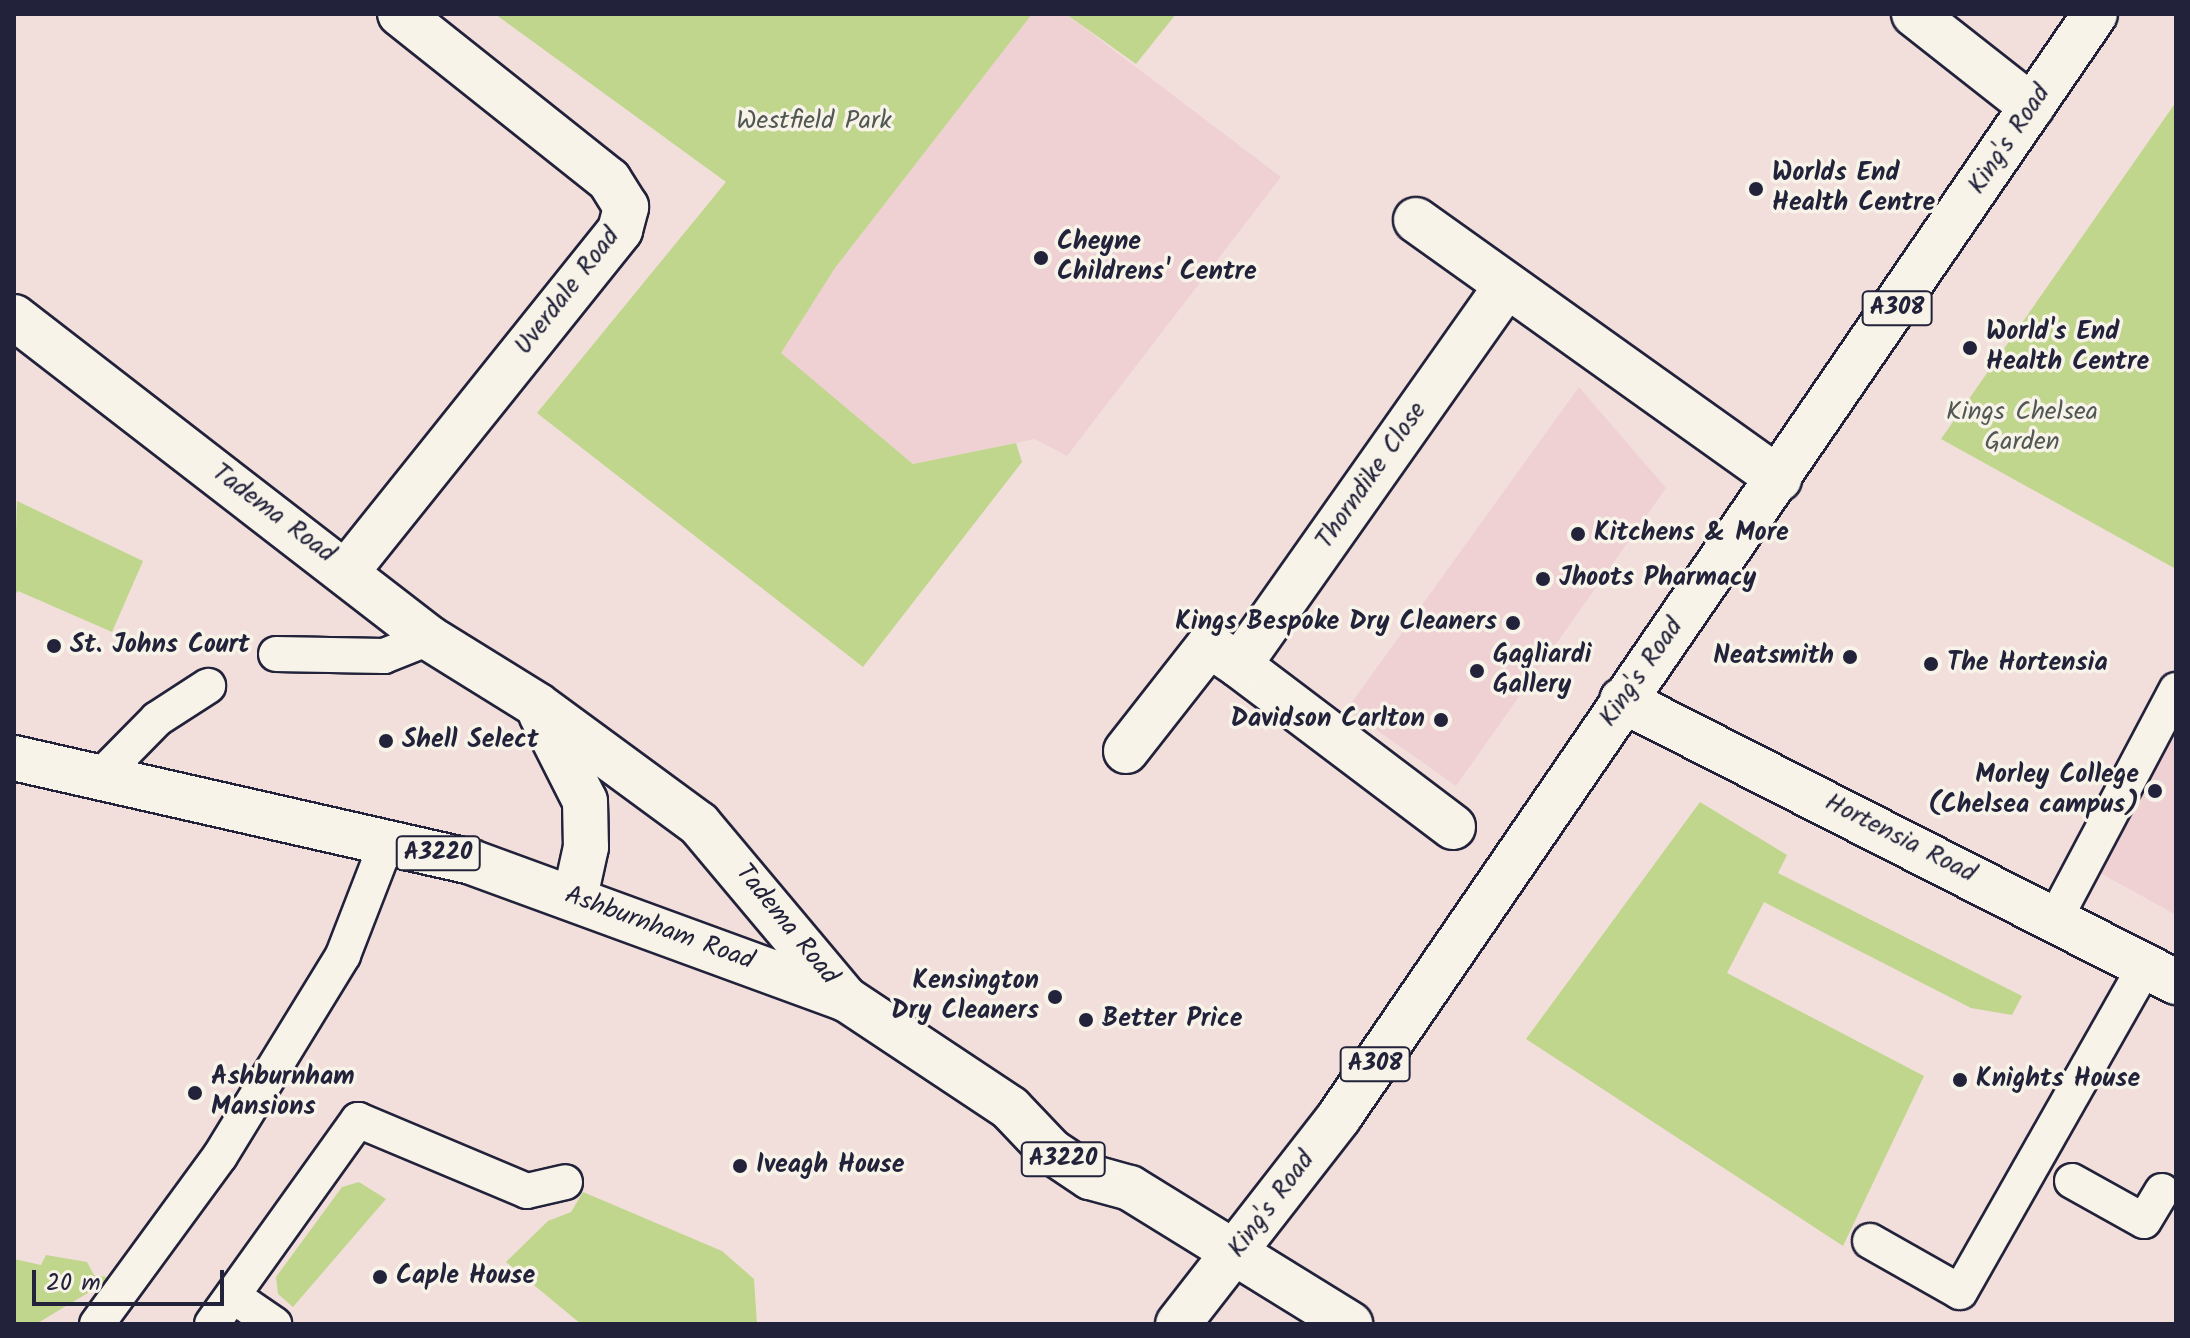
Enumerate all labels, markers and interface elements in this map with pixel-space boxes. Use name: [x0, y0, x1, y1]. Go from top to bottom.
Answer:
street label: King's Road: [1962, 79, 2058, 201]
park label: Westfield Park: [736, 106, 892, 138]
place label: Worlds End Health Centre: [1772, 158, 1935, 220]
marker: Worlds End Health Centre: [1747, 180, 1765, 198]
street label: Uverdale Road: [509, 222, 627, 362]
place label: Cheyne Childrens' Centre: [1057, 227, 1257, 288]
marker: Cheyne Childrens' Centre: [1032, 249, 1050, 267]
road number: A308: [1861, 288, 1933, 328]
place label: World's End Health Centre: [1986, 317, 2149, 378]
marker: World's End Health Centre: [1961, 339, 1979, 357]
street label: Thorndike Close: [1310, 397, 1434, 555]
park label: Kings Chelsea Garden: [1946, 397, 2098, 458]
street label: Tadema Road: [205, 458, 341, 570]
place label: Kitchens & More: [1594, 518, 1789, 550]
marker: Kitchens & More: [1569, 525, 1587, 543]
place label: Jhoots Pharmacy: [1559, 563, 1756, 595]
marker: Jhoots Pharmacy: [1534, 570, 1552, 588]
place label: Kings Bespoke Dry Cleaners: [1175, 607, 1497, 639]
street label: King's Road: [1593, 613, 1691, 733]
marker: Kings Bespoke Dry Cleaners: [1504, 614, 1522, 632]
place label: St. Johns Court: [70, 630, 250, 662]
marker: St. Johns Court: [45, 637, 63, 655]
place label: Gagliardi Gallery: [1493, 640, 1591, 702]
place label: Neatsmith: [1713, 641, 1834, 673]
marker: Neatsmith: [1841, 648, 1859, 666]
place label: The Hortensia: [1947, 648, 2108, 680]
marker: The Hortensia: [1922, 655, 1940, 673]
marker: Gagliardi Gallery: [1468, 662, 1486, 680]
place label: Davidson Carlton: [1231, 704, 1425, 736]
marker: Davidson Carlton: [1432, 711, 1450, 729]
place label: Shell Select: [402, 725, 539, 757]
marker: Shell Select: [377, 732, 395, 750]
place label: Morley College (Chelsea campus): [1928, 760, 2139, 822]
marker: Morley College (Chelsea campus): [2146, 782, 2164, 800]
street label: Hortensia Road: [1819, 788, 1981, 890]
road number: A3220: [394, 833, 482, 873]
street label: Tadema Road: [728, 858, 844, 992]
street label: Ashburnham Road: [560, 880, 758, 978]
place label: Kensington Dry Cleaners: [891, 966, 1039, 1028]
marker: Kensington Dry Cleaners: [1046, 988, 1064, 1006]
place label: Better Price: [1102, 1004, 1242, 1036]
marker: Better Price: [1077, 1011, 1095, 1029]
road number: A308: [1339, 1044, 1411, 1084]
place label: Ashburnham Mansions: [211, 1062, 355, 1124]
place label: Knights House: [1976, 1064, 2140, 1096]
marker: Knights House: [1951, 1071, 1969, 1089]
marker: Ashburnham Mansions: [186, 1084, 204, 1102]
road number: A3220: [1019, 1139, 1107, 1179]
street label: King's Road: [1222, 1146, 1322, 1264]
place label: Iveagh House: [756, 1150, 904, 1182]
marker: Iveagh House: [731, 1157, 749, 1175]
scale bar: [36, 1254, 228, 1304]
place label: Caple House: [396, 1261, 535, 1293]
text: 20 m: [46, 1264, 101, 1303]
marker: Caple House: [371, 1268, 389, 1286]

